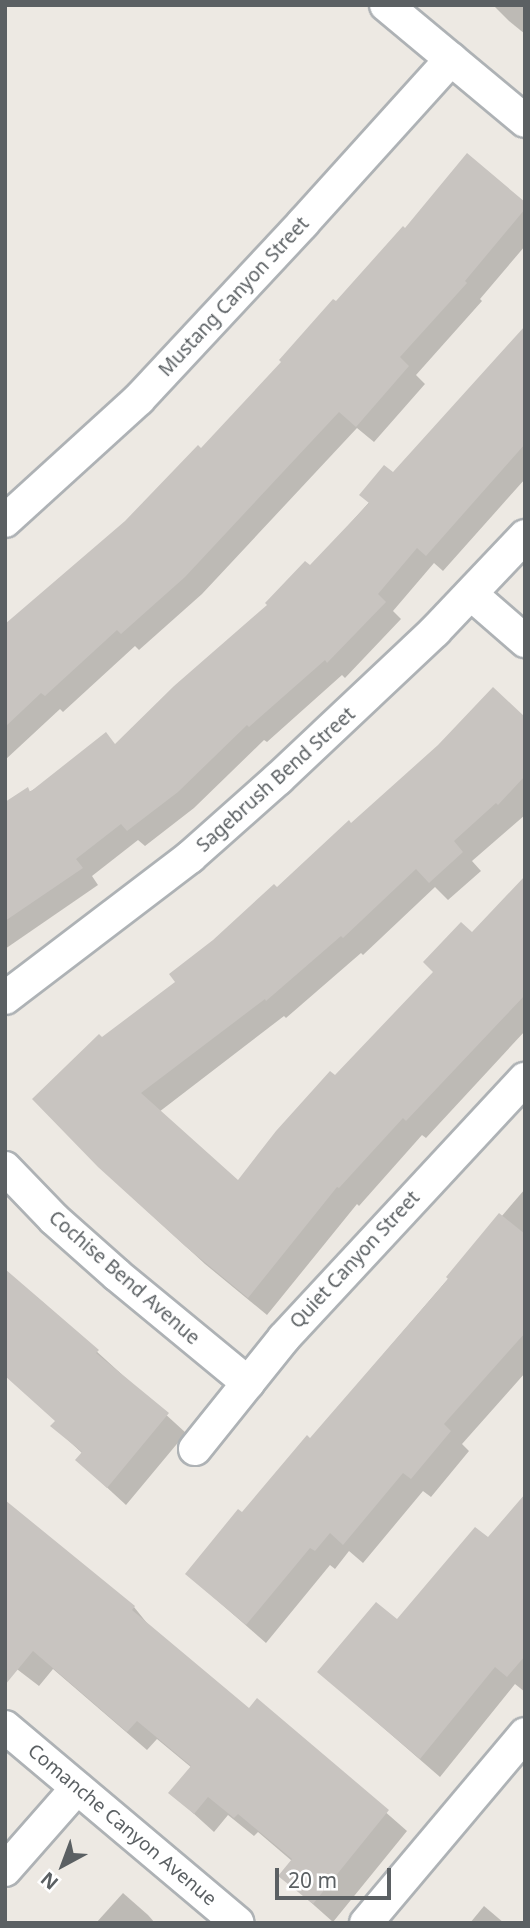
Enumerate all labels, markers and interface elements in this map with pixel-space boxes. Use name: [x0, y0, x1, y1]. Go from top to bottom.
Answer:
street label: Mustang Canyon Street: [154, 213, 314, 381]
street label: Sagebrush Bend Street: [192, 703, 360, 857]
street label: Quiet Canyon Street: [286, 1187, 424, 1333]
street label: Cochise Bend Avenue: [44, 1206, 204, 1350]
street label: Comanche Canyon Avenue: [23, 1739, 221, 1911]
north arrow: [28, 1830, 98, 1900]
scale bar: [278, 1854, 393, 1898]
text: N: [35, 1866, 64, 1896]
text: 20 m: [288, 1866, 337, 1894]

